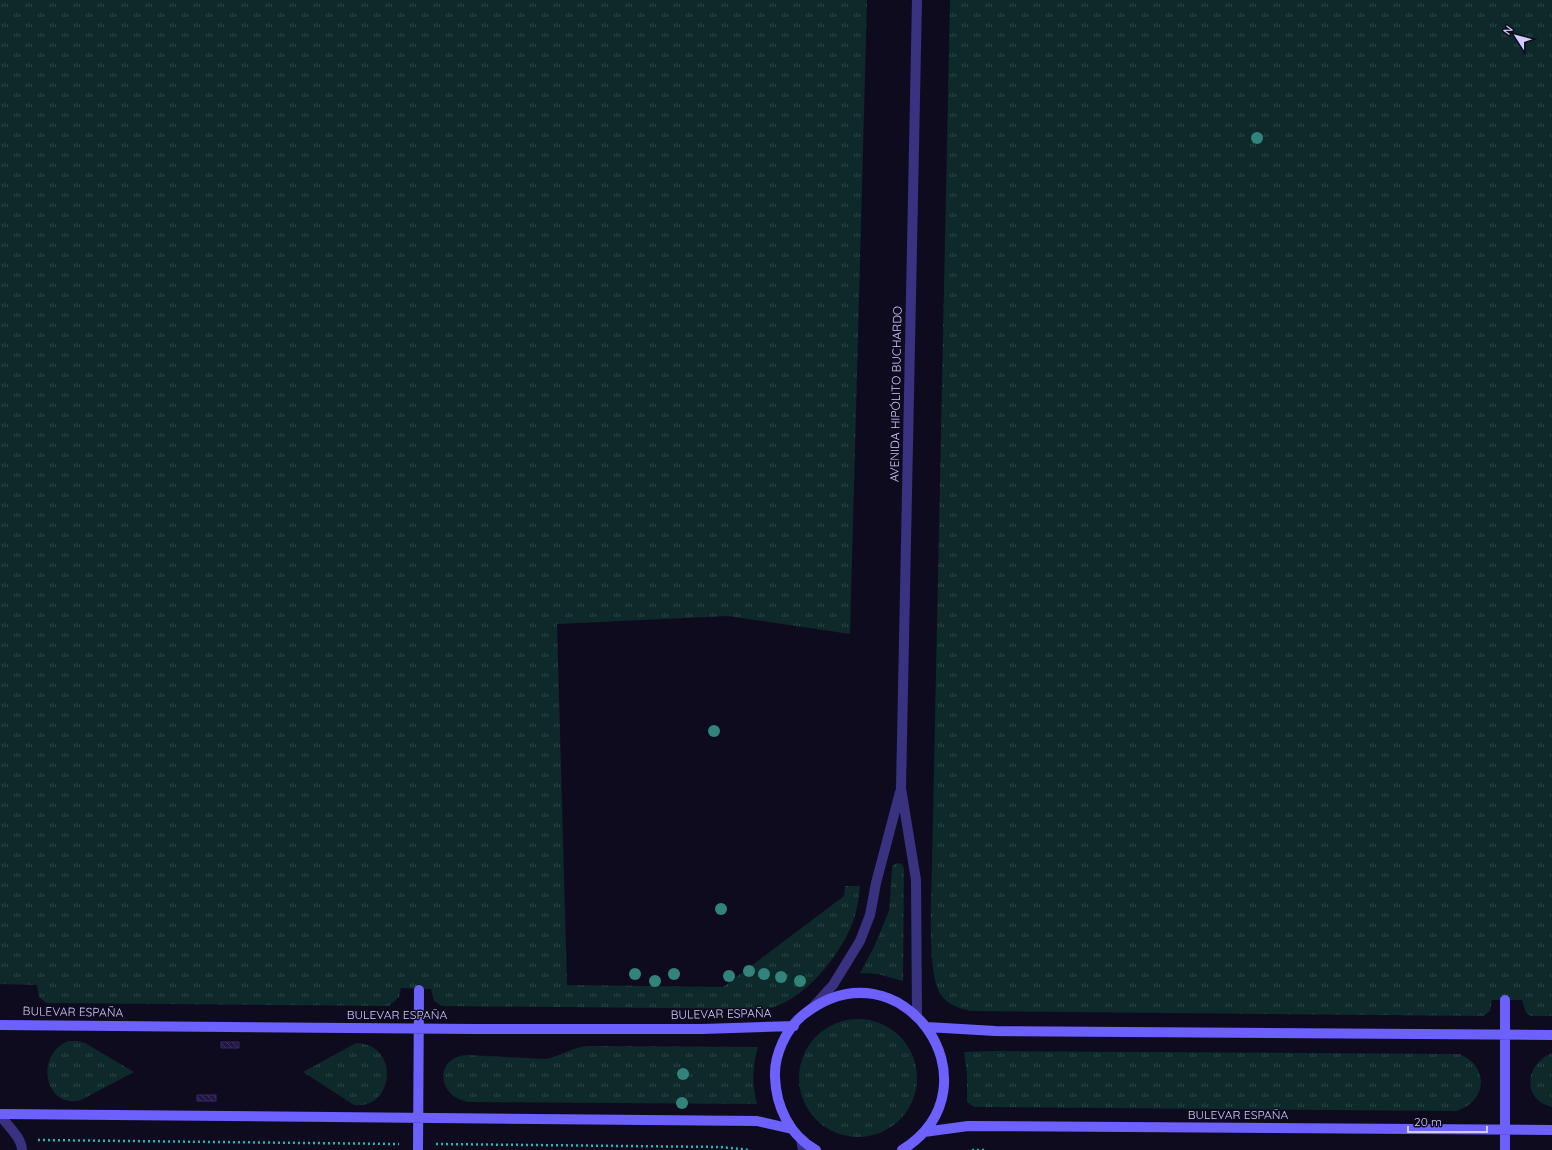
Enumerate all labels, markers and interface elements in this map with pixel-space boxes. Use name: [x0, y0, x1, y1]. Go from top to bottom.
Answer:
north arrow: [1496, 16, 1536, 56]
text: N: [1500, 23, 1516, 38]
street label: AVENIDA HIPÓLITO BUCHARDO: [886, 306, 905, 482]
street label: BULEVAR ESPAÑA: [23, 1003, 124, 1020]
street label: BULEVAR ESPAÑA: [671, 1005, 772, 1022]
street label: BULEVAR ESPAÑA: [347, 1007, 448, 1022]
street label: BULEVAR ESPAÑA: [1188, 1107, 1289, 1122]
scale bar: [1408, 1108, 1487, 1134]
text: 20 m: [1414, 1114, 1442, 1129]

